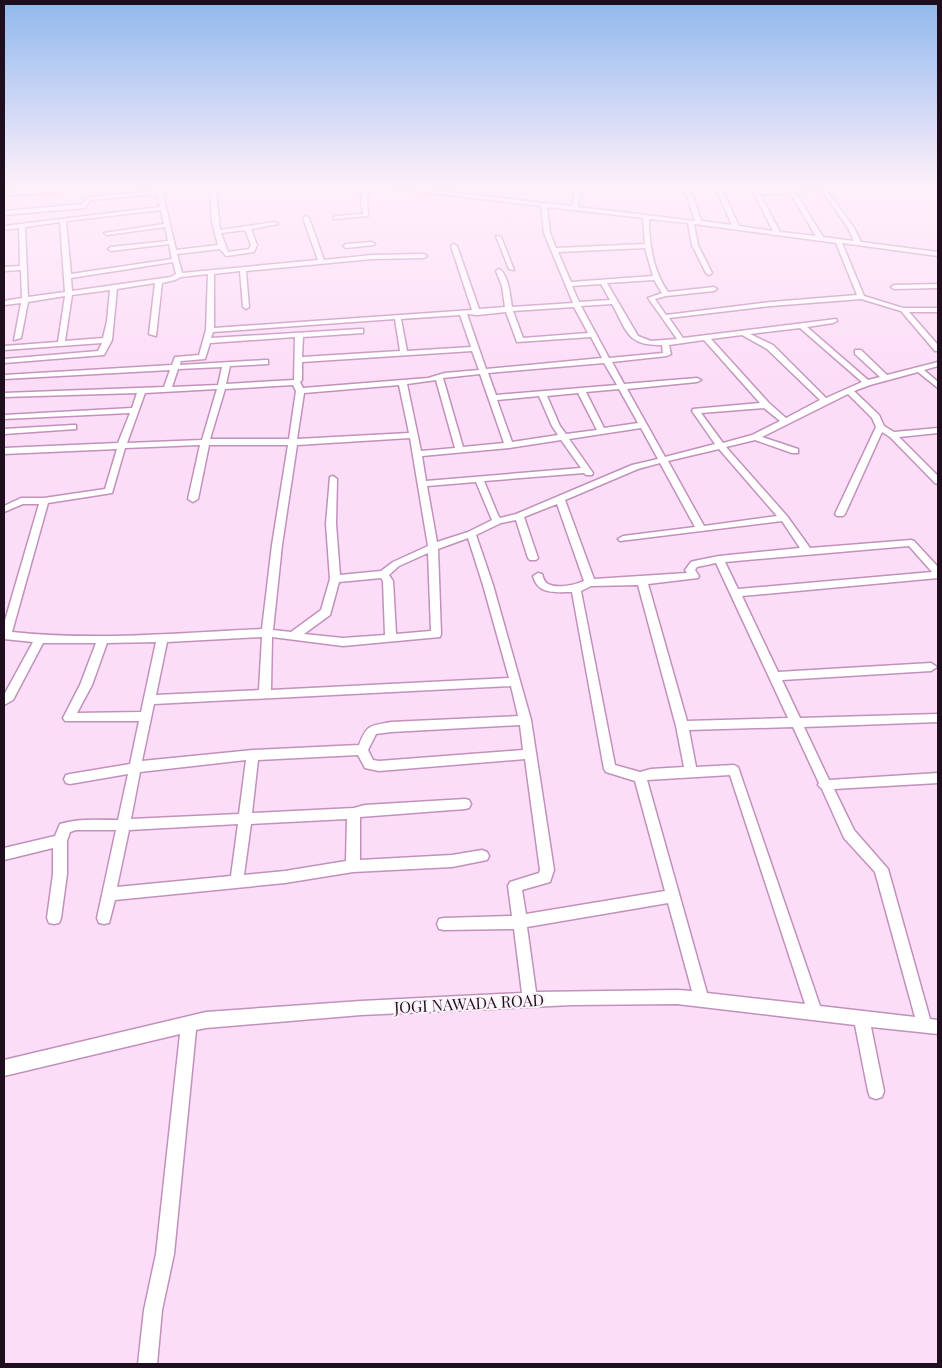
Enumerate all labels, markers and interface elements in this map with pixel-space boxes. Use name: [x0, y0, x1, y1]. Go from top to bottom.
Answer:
street label: JOGI NAWADA ROAD: [393, 989, 544, 1017]

